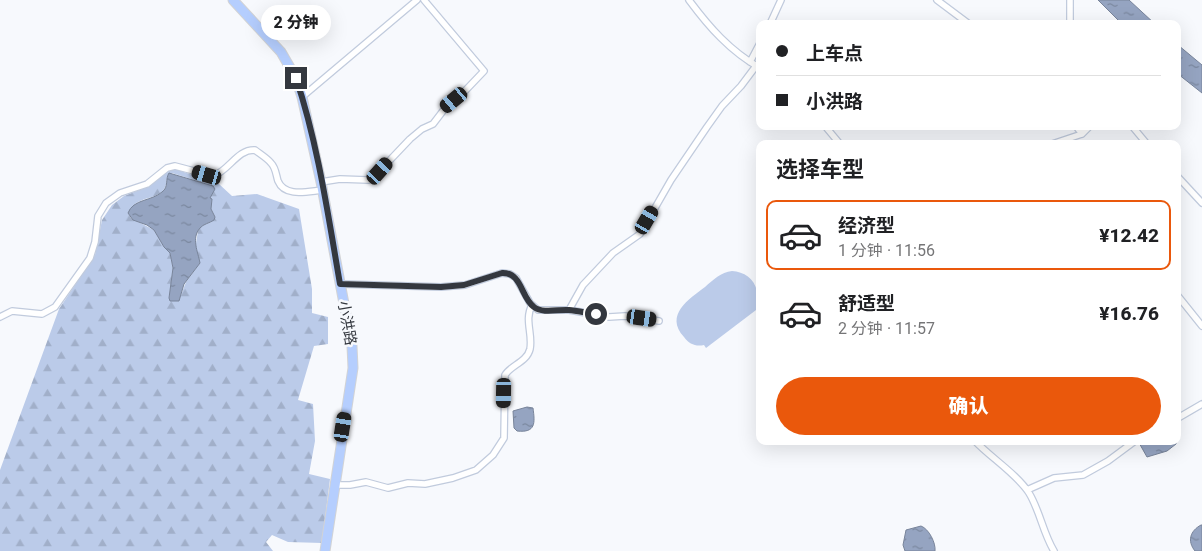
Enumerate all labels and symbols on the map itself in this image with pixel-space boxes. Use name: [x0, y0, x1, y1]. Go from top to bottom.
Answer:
callout: 2 分钟: [261, 5, 331, 40]
route end: [285, 67, 307, 89]
car: [437, 85, 470, 115]
car: [364, 155, 395, 187]
car: [190, 164, 223, 186]
car: [633, 203, 660, 237]
street label: 小洪路: [334, 299, 360, 347]
route start: [585, 303, 607, 325]
car: [626, 308, 657, 328]
car: [496, 378, 511, 408]
car: [333, 411, 352, 443]

